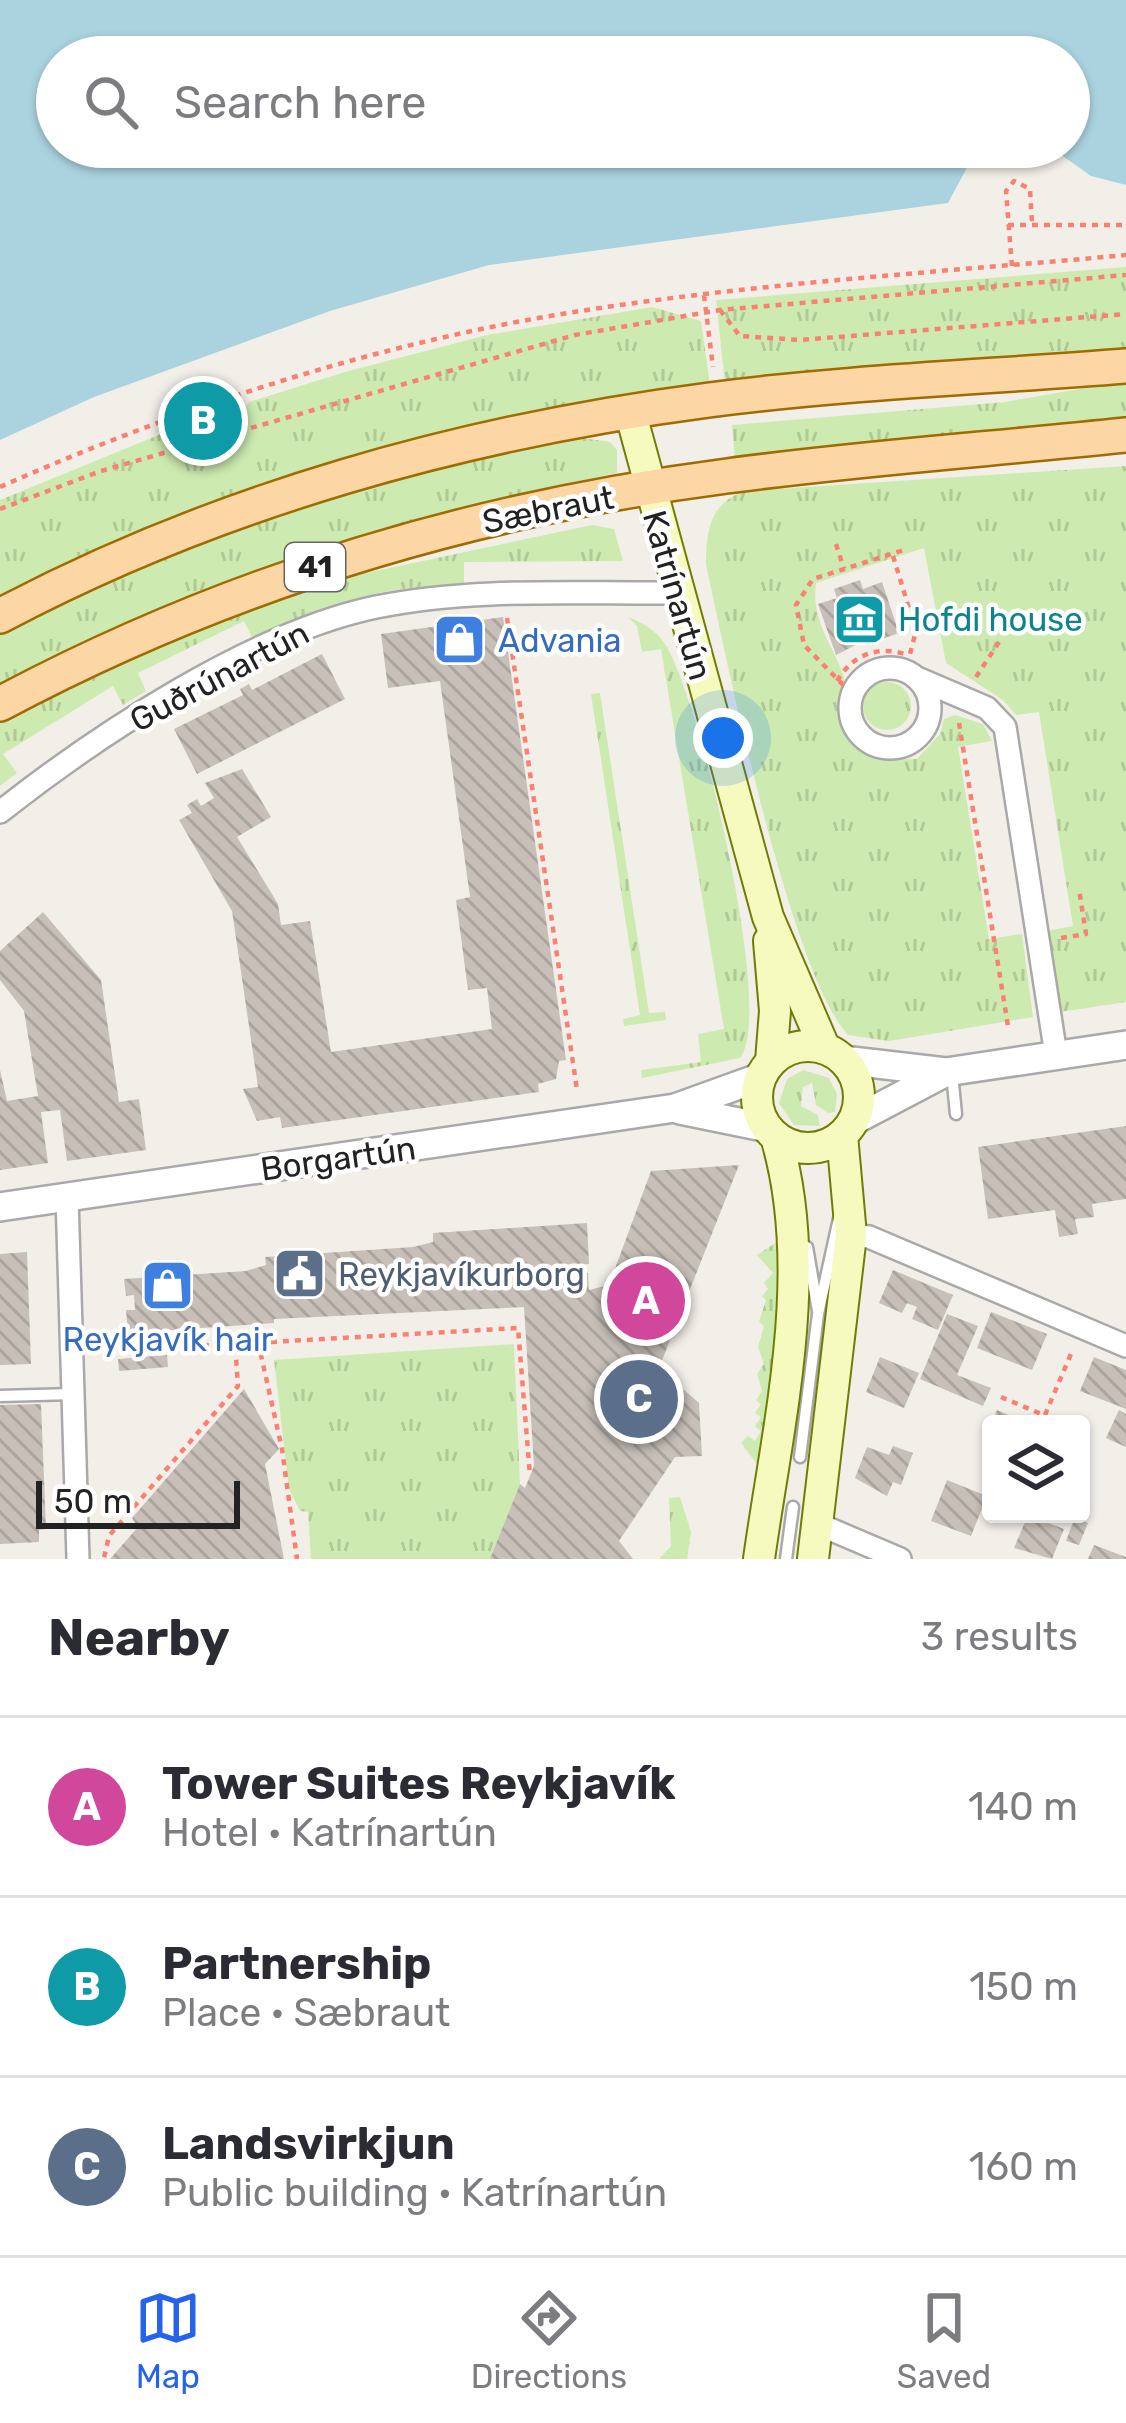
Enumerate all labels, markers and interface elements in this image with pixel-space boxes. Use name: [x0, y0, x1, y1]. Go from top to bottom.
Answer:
search box: [36, 36, 1090, 168]
icon: search: [78, 69, 144, 135]
text: Search here: [174, 76, 426, 129]
pin: B: [164, 376, 242, 466]
street label: Sæbraut: [479, 478, 617, 541]
street label: Katrínartún: [635, 506, 720, 684]
road number: 41: [285, 543, 345, 591]
museum icon: Hofdi house: [831, 591, 887, 647]
place label: Hofdi house: [898, 600, 1083, 639]
shop icon: Advania: [431, 612, 487, 668]
street label: Guðrúnartún: [123, 613, 315, 740]
place label: Advania: [498, 621, 622, 660]
your location: [693, 708, 753, 768]
street label: Borgartún: [258, 1128, 418, 1189]
public building icon: Reykjavíkurborg: [271, 1246, 327, 1302]
place label: Reykjavíkurborg: [338, 1255, 585, 1294]
pin: A: [607, 1256, 685, 1346]
shop icon: Reykjavík hair: [140, 1257, 196, 1313]
place label: Reykjavík hair: [63, 1320, 274, 1359]
pin: C: [600, 1354, 678, 1444]
map controls: [982, 1415, 1090, 1523]
button: layers: [982, 1415, 1090, 1523]
scale bar: [36, 1475, 240, 1528]
text: 50 m: [54, 1482, 132, 1521]
text: Nearby: [48, 1607, 230, 1668]
text: 3 results: [921, 1614, 1078, 1660]
text: Tower Suites Reykjavík: [162, 1757, 676, 1810]
text: A: [73, 1784, 101, 1830]
text: 140 m: [968, 1784, 1078, 1830]
text: Hotel · Katrínartún: [162, 1810, 497, 1856]
text: Partnership: [162, 1937, 431, 1990]
text: B: [73, 1964, 101, 2010]
text: 150 m: [969, 1964, 1078, 2010]
text: Place · Sæbraut: [162, 1990, 450, 2036]
text: Landsvirkjun: [162, 2117, 455, 2170]
text: C: [73, 2144, 101, 2190]
text: 160 m: [969, 2144, 1078, 2190]
text: Public building · Katrínartún: [162, 2170, 667, 2216]
tab: Map: [135, 2285, 201, 2396]
tab: Directions: [471, 2285, 627, 2396]
tab: Saved: [897, 2285, 991, 2396]

